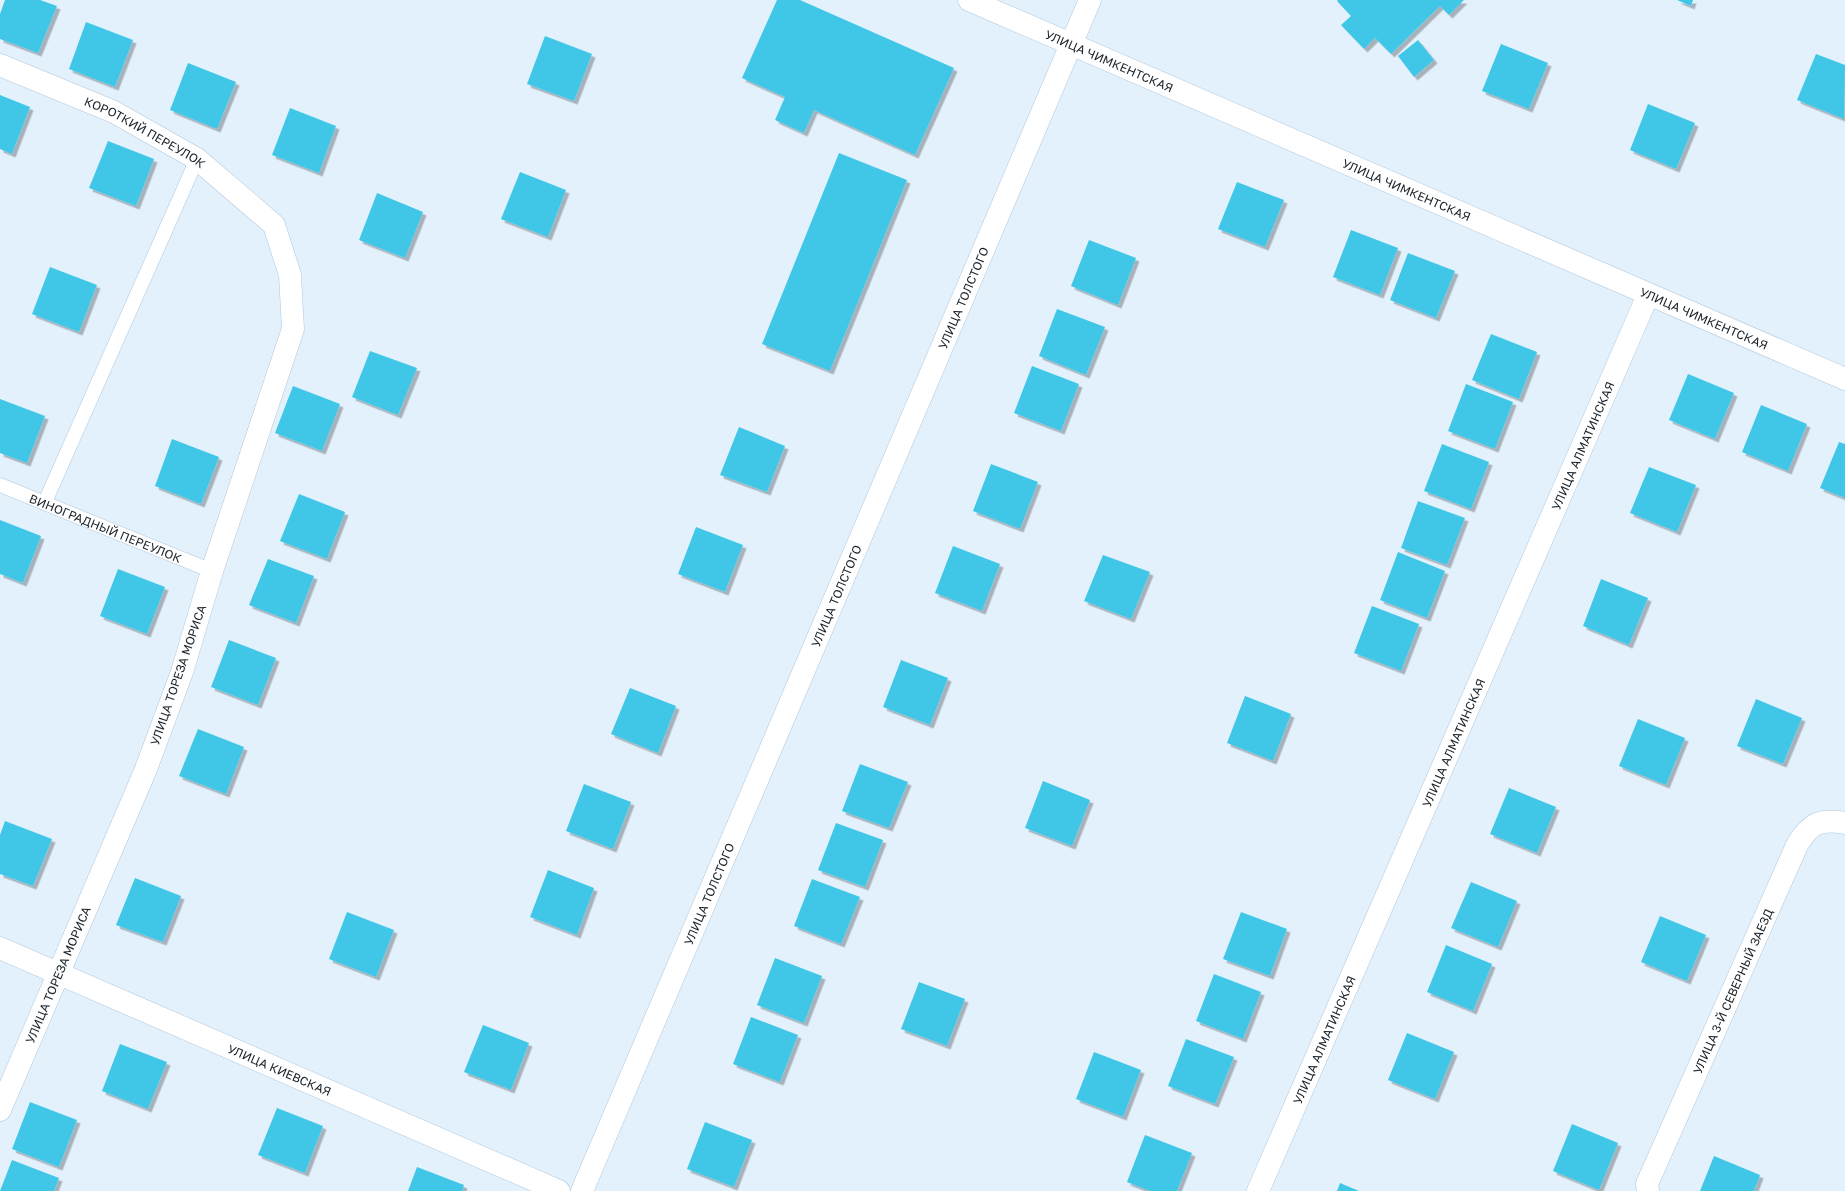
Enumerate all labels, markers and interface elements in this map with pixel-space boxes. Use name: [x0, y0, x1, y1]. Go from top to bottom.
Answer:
street label: УЛИЦА ЧИМКЕНТСКАЯ: [1043, 26, 1176, 95]
street label: КОРОТКИЙ ПЕРЕУЛОК: [82, 93, 209, 171]
street label: УЛИЦА ЧИМКЕНТСКАЯ: [1340, 155, 1473, 224]
street label: УЛИЦА ТОЛСТОГО: [935, 244, 991, 351]
street label: УЛИЦА ЧИМКЕНТСКАЯ: [1638, 284, 1771, 352]
street label: УЛИЦА АЛМАТИНСКАЯ: [1548, 379, 1617, 512]
street label: ВИНОГРАДНЫЙ ПЕРЕУЛОК: [27, 490, 184, 566]
street label: УЛИЦА ТОЛСТОГО: [807, 542, 864, 649]
street label: УЛИЦА ТОРЕЗА МОРИСА: [147, 603, 209, 747]
street label: УЛИЦА АЛМАТИНСКАЯ: [1419, 676, 1488, 809]
street label: УЛИЦА ТОЛСТОГО: [680, 840, 737, 947]
street label: УЛИЦА ТОРЕЗА МОРИСА: [22, 904, 94, 1046]
street label: УЛИЦА 3-Й СЕВЕРНЫЙ ЗАЕЗД: [1689, 906, 1776, 1076]
street label: УЛИЦА АЛМАТИНСКАЯ: [1289, 973, 1358, 1106]
street label: УЛИЦА КИЕВСКАЯ: [226, 1040, 334, 1099]

